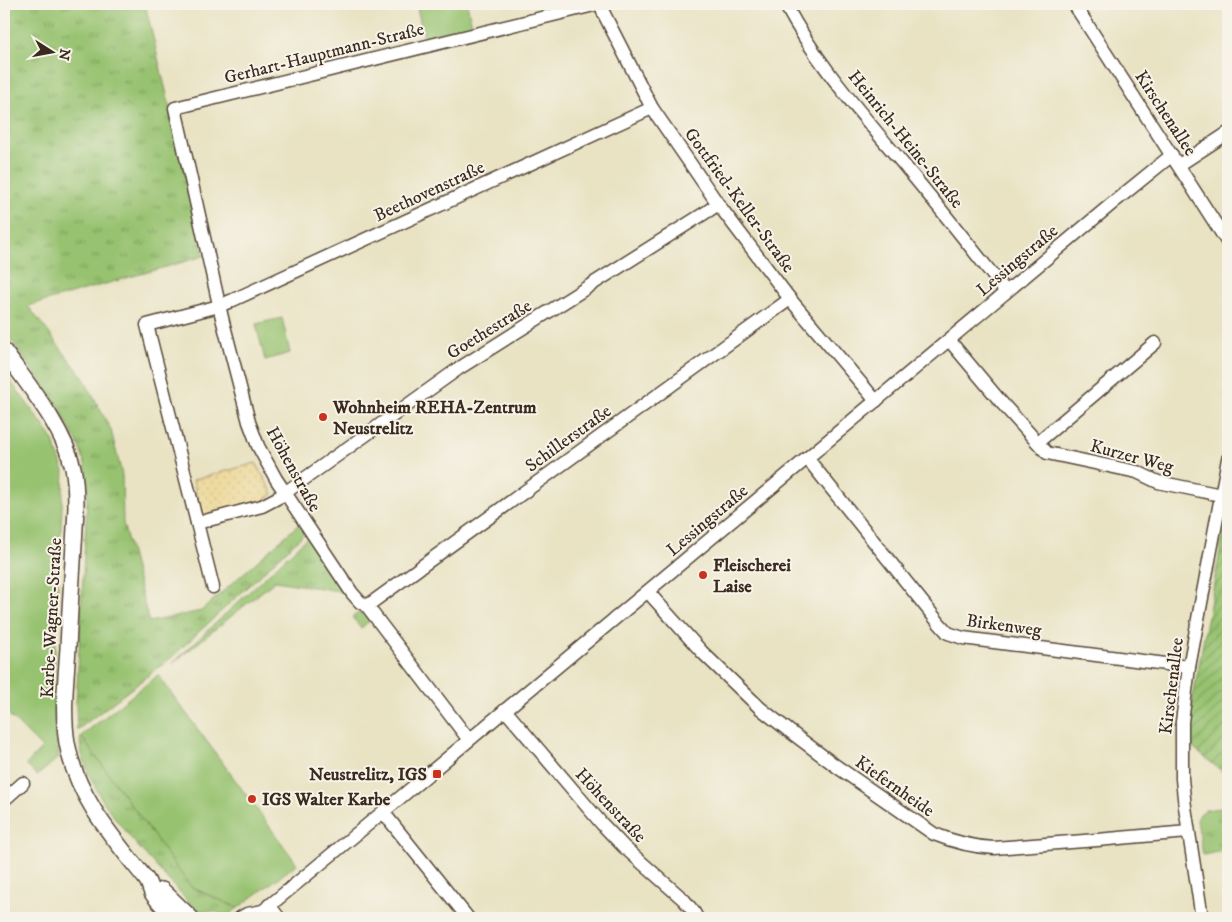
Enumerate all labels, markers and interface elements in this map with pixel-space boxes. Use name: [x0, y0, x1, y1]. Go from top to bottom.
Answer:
street label: Gerhart-Hauptmann-Straße: [222, 19, 426, 89]
north arrow: [28, 28, 78, 78]
text: N: [54, 47, 74, 62]
street label: Heinrich-Heine-Straße: [843, 66, 968, 213]
street label: Kirschenallee: [1129, 67, 1201, 160]
street label: Gottfried-Keller-Straße: [679, 124, 799, 277]
street label: Beethovenstraße: [371, 157, 488, 227]
street label: Lessingstraße: [972, 220, 1063, 301]
street label: Goethestraße: [443, 295, 536, 365]
place label: Wohnheim REHA-Zentrum Neustrelitz: [332, 397, 537, 440]
street label: Schillerstraße: [521, 400, 616, 477]
marker: Wohnheim REHA-Zentrum Neustrelitz: [317, 411, 329, 423]
street label: Höhenstraße: [261, 423, 326, 516]
street label: Kurzer Weg: [1088, 435, 1176, 479]
street label: Lessingstraße: [662, 480, 753, 561]
street label: Karbe-Wagner-Straße: [37, 537, 67, 699]
place label: Fleischerei Laise: [713, 555, 791, 598]
marker: Fleischerei Laise: [697, 569, 709, 581]
street label: Birkenweg: [965, 610, 1043, 642]
street label: Kirschenallee: [1155, 636, 1189, 736]
street label: Kiefernheide: [850, 751, 938, 822]
place label: Neustrelitz, IGS: [309, 764, 427, 786]
street label: Höhenstraße: [570, 764, 650, 848]
marker: Neustrelitz, IGS: [431, 768, 443, 780]
place label: IGS Walter Karbe: [262, 789, 391, 811]
marker: IGS Walter Karbe: [246, 793, 258, 805]

